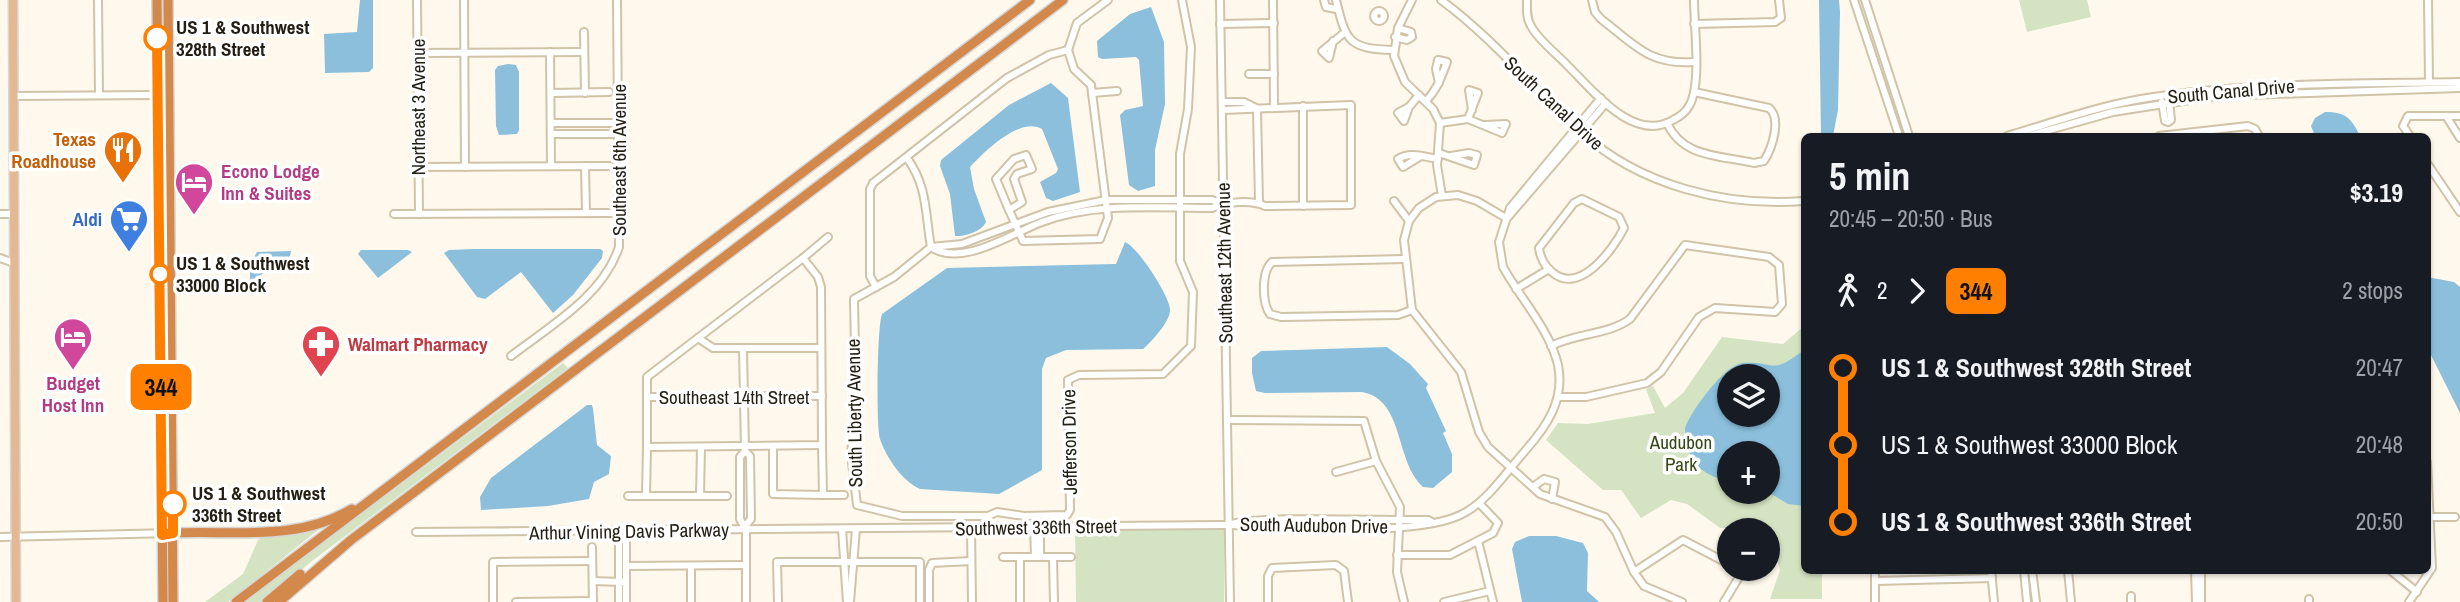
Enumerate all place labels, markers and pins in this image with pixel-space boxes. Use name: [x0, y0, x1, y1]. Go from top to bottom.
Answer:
place label: US 1 & Southwest 328th Street: [176, 14, 309, 62]
marker: US 1 & Southwest 328th Street: [144, 25, 170, 51]
place label: Texas Roadhouse: [11, 126, 96, 174]
restaurant icon: Texas Roadhouse: [102, 129, 144, 184]
place label: Econo Lodge Inn & Suites: [221, 158, 320, 206]
hotel icon: Econo Lodge Inn & Suites: [173, 161, 215, 216]
supermarket icon: Aldi: [108, 198, 150, 253]
place label: Aldi: [73, 206, 102, 232]
place label: US 1 & Southwest 33000 Block: [176, 250, 309, 298]
marker: US 1 & Southwest 33000 Block: [150, 264, 170, 284]
hotel icon: Budget Host Inn: [52, 316, 94, 371]
pharmacy icon: Walmart Pharmacy: [300, 323, 342, 378]
place label: Walmart Pharmacy: [348, 331, 488, 357]
place label: Budget Host Inn: [42, 370, 104, 418]
place label: US 1 & Southwest 336th Street: [192, 480, 325, 528]
marker: US 1 & Southwest 336th Street: [160, 491, 186, 517]

